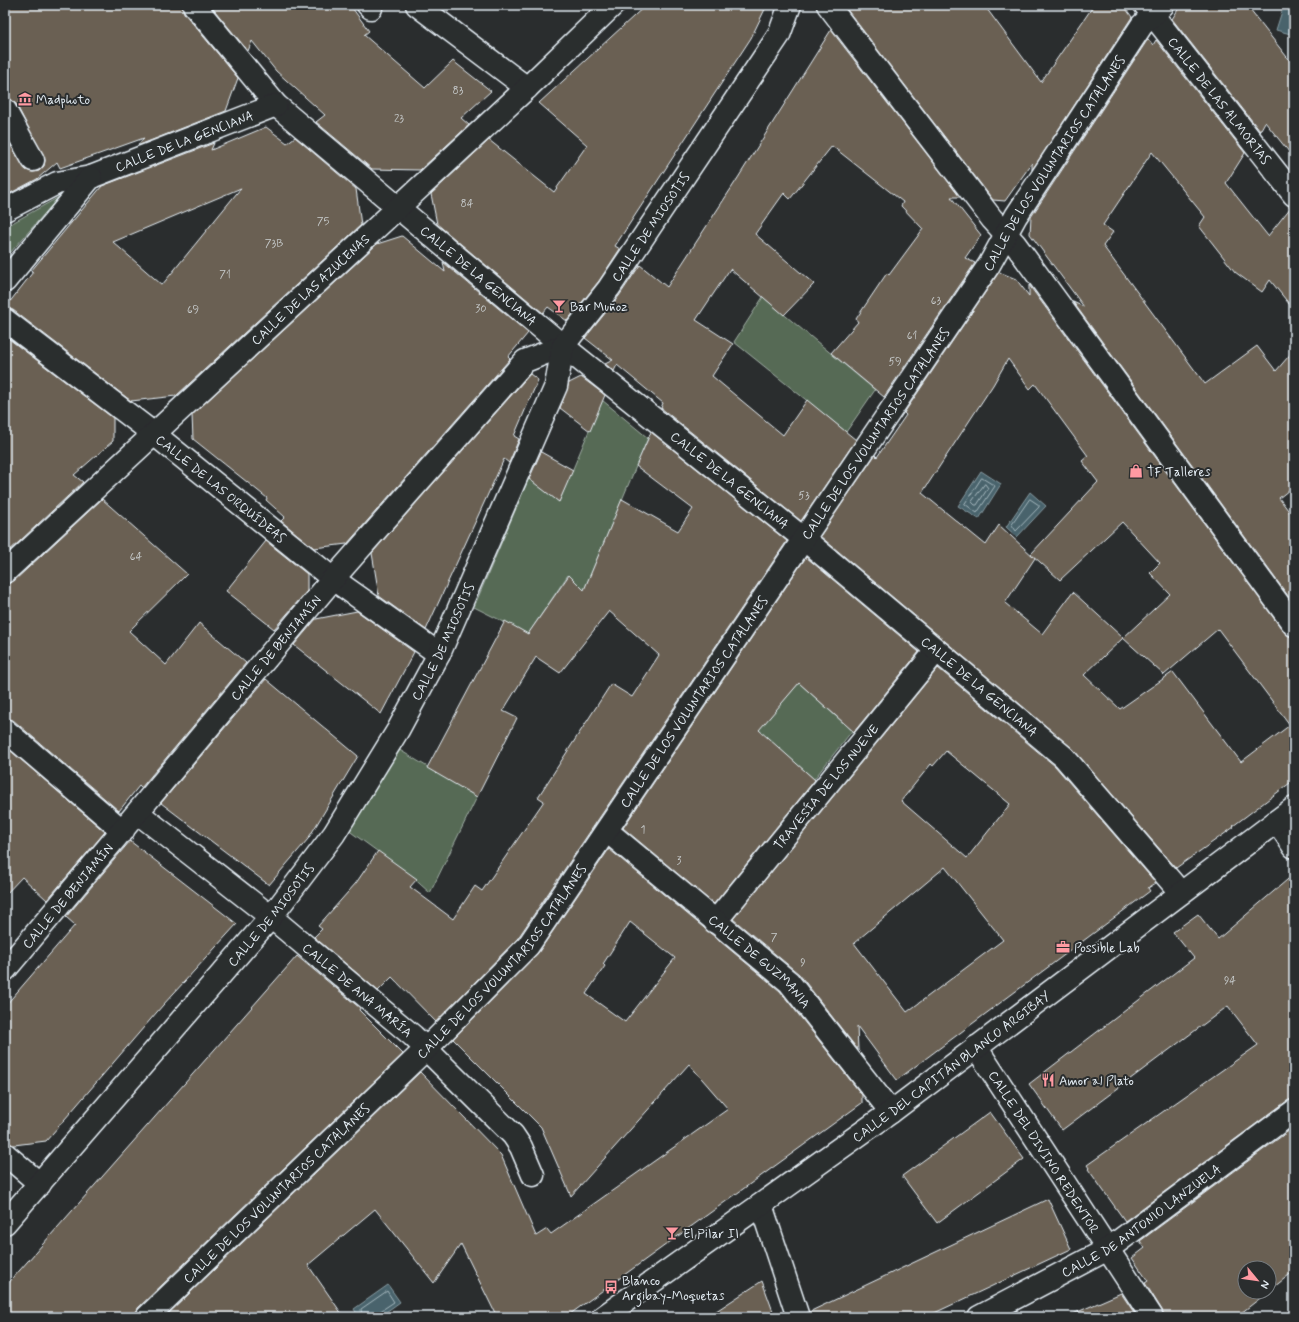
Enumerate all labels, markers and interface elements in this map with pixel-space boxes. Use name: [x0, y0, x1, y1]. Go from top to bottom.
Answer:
street label: CALLE DE LAS ALMORTAS: [1163, 34, 1274, 169]
street label: CALLE DE LOS VOLUNTARIOS CATALANES: [980, 52, 1130, 275]
house number: 83: [453, 84, 464, 98]
museum icon: Madphoto: [17, 91, 33, 107]
place label: Madphoto: [36, 92, 90, 109]
street label: CALLE DE LA GENCIANA: [113, 108, 256, 177]
house number: 23: [394, 112, 404, 126]
street label: CALLE DE MIOSOTIS: [609, 169, 694, 286]
house number: 84: [461, 197, 474, 211]
house number: 75: [317, 215, 329, 229]
street label: CALLE DE LA GENCIANA: [416, 223, 539, 330]
street label: CALLE DE LAS AZUCENAS: [248, 231, 374, 349]
house number: 73B: [265, 237, 283, 251]
house number: 71: [219, 268, 231, 282]
house number: 63: [931, 294, 941, 308]
bar icon: Bar Muñoz: [551, 298, 567, 314]
place label: Bar Muñoz: [570, 299, 628, 316]
house number: 30: [475, 302, 487, 316]
house number: 69: [187, 303, 199, 317]
street label: CALLE DE LOS VOLUNTARIOS CATALANES: [799, 325, 954, 543]
house number: 61: [907, 329, 917, 343]
house number: 59: [888, 355, 902, 369]
street label: CALLE DE LA GENCIANA: [666, 428, 792, 533]
street label: CALLE DE LAS ORQUÍDEAS: [152, 432, 289, 548]
shop icon: TF Talleres: [1128, 463, 1144, 479]
place label: TF Talleres: [1147, 464, 1211, 481]
house number: 53: [798, 489, 810, 503]
house number: 64: [130, 550, 142, 564]
street label: CALLE DE MIOSOTIS: [409, 580, 479, 704]
street label: CALLE DE BENJAMÍN: [228, 592, 326, 705]
street label: CALLE DE LOS VOLUNTARIOS CATALANES: [617, 593, 773, 812]
street label: CALLE DE LA GENCIANA: [917, 634, 1040, 741]
street label: TRAVESÍA DE LOS NUEVE: [770, 721, 883, 854]
house number: 1: [641, 823, 646, 837]
street label: CALLE DE BENJAMÍN: [19, 840, 118, 953]
house number: 3: [677, 854, 682, 868]
street label: CALLE DE MIOSOTIS: [225, 860, 319, 971]
street label: CALLE DE LOS VOLUNTARIOS CATALANES: [414, 861, 591, 1063]
street label: CALLE DE GUZMANIA: [704, 912, 814, 1012]
house number: 7: [771, 931, 778, 945]
office icon: Possible Lab: [1055, 939, 1071, 955]
street label: CALLE DE ANA MARÍA: [298, 940, 415, 1042]
place label: Possible Lab: [1074, 940, 1140, 957]
house number: 9: [800, 956, 806, 970]
house number: 94: [1224, 974, 1236, 988]
street label: CALLE DEL CAPITÁN BLANCO ARGIBAY: [850, 987, 1055, 1147]
street label: CALLE DEL DIVINO REDENTOR: [984, 1068, 1102, 1237]
restaurant icon: Amor al Plato: [1040, 1072, 1056, 1088]
place label: Amor al Plato: [1059, 1073, 1134, 1090]
street label: CALLE DE LOS VOLUNTARIOS CATALANES: [180, 1100, 374, 1288]
street label: CALLE DE ANTONIO LANZUELA: [1059, 1161, 1225, 1282]
bar icon: El PiIar II: [664, 1225, 680, 1241]
place label: El PiIar II: [683, 1226, 739, 1243]
north arrow: [1237, 1260, 1277, 1300]
place label: Blanco Argibay-Moquetas: [622, 1273, 725, 1307]
text: N: [1257, 1278, 1273, 1291]
bus stop icon: Blanco Argibay-Moquetas: [603, 1279, 619, 1295]

